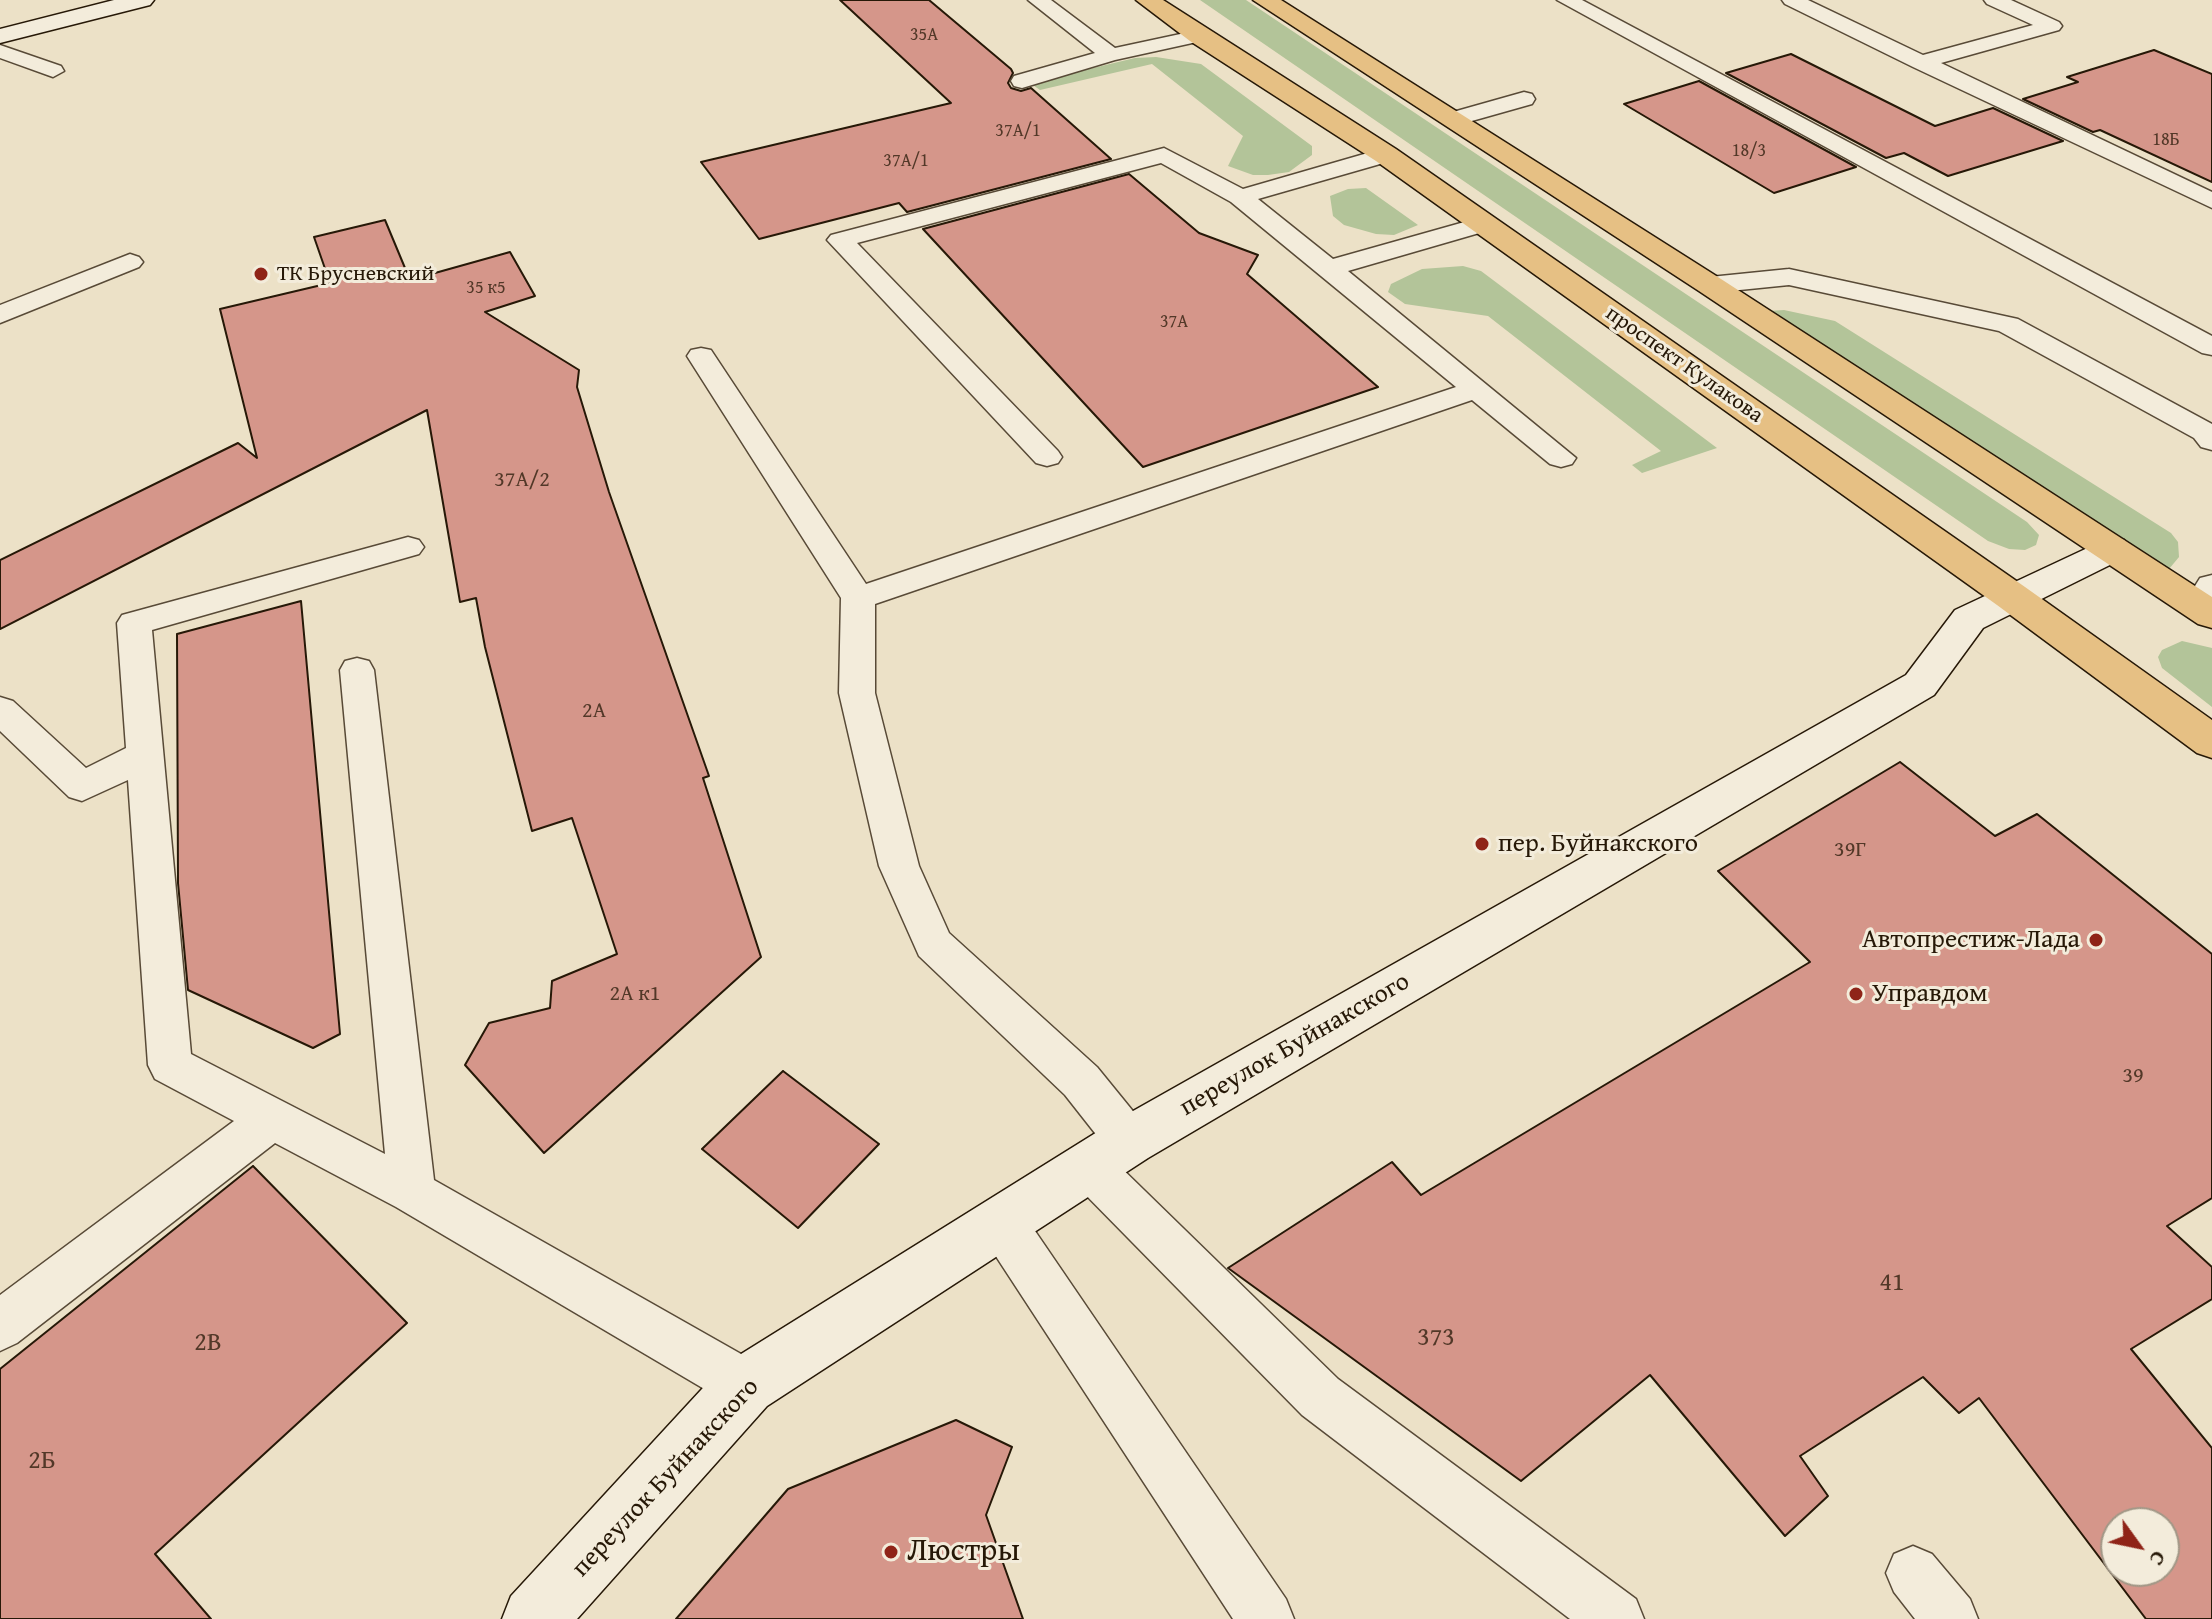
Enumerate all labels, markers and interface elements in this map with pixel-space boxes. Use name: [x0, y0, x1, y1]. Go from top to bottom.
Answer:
house number: 35А: [910, 24, 938, 46]
house number: 37А/1: [995, 120, 1041, 142]
house number: 18Б: [2152, 129, 2180, 151]
house number: 18/3: [1732, 140, 1766, 162]
house number: 37А/1: [883, 150, 929, 172]
place label: ТК Брусневский: [277, 261, 434, 287]
marker: ТК Брусневский: [252, 265, 270, 283]
house number: 35 к5: [466, 277, 506, 299]
street label: проспект Кулакова: [1600, 301, 1768, 429]
house number: 37А: [1160, 311, 1188, 333]
house number: 37А/2: [494, 467, 550, 493]
house number: 2А: [582, 698, 606, 724]
place label: пер. Буйнакского: [1498, 828, 1698, 860]
marker: пер. Буйнакского: [1473, 835, 1491, 853]
house number: 39Г: [1834, 837, 1866, 863]
place label: Автопрестиж-Лада: [1862, 924, 2080, 956]
marker: Автопрестиж-Лада: [2087, 931, 2105, 949]
street label: переулок Буйнакского: [1174, 966, 1416, 1124]
place label: Управдом: [1872, 978, 1988, 1010]
house number: 2А к1: [610, 981, 660, 1007]
marker: Управдом: [1847, 985, 1865, 1003]
house number: 39: [2122, 1063, 2144, 1089]
house number: 41: [1879, 1267, 1905, 1299]
house number: 373: [1417, 1322, 1455, 1354]
house number: 2В: [194, 1327, 222, 1359]
street label: переулок Буйнакского: [566, 1372, 766, 1584]
house number: 2Б: [28, 1445, 56, 1477]
north arrow: [2100, 1507, 2180, 1587]
place label: Люстры: [907, 1533, 1020, 1571]
marker: Люстры: [882, 1543, 900, 1561]
text: С: [2142, 1545, 2175, 1573]

